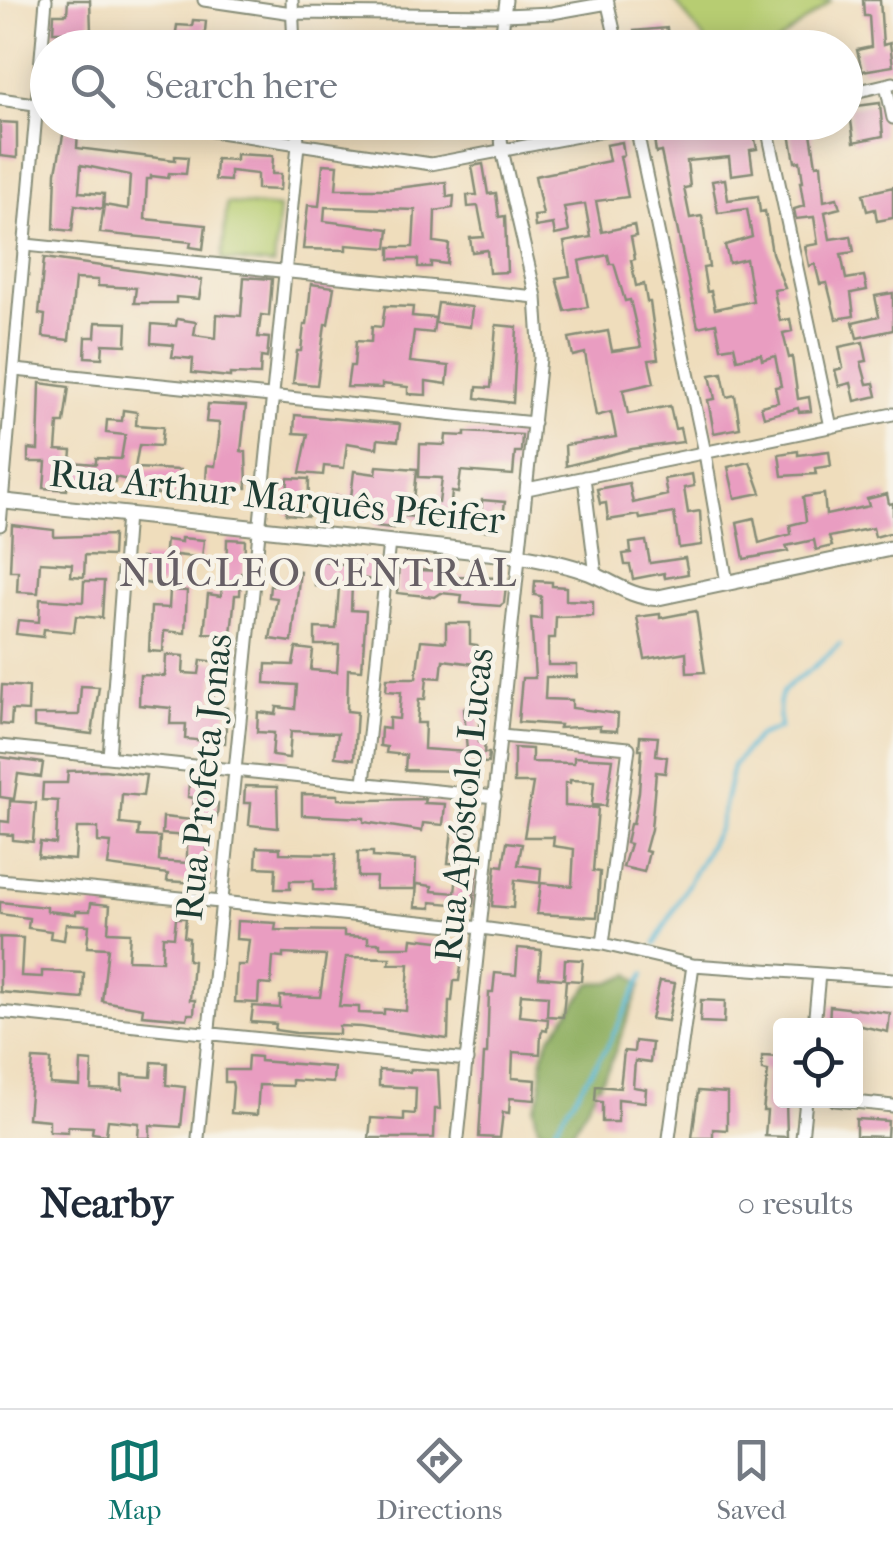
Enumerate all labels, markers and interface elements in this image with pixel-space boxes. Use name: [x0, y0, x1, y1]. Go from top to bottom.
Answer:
search box: [30, 30, 863, 140]
icon: search: [65, 58, 120, 113]
text: Search here: [145, 63, 338, 108]
street label: Rua Arthur Marquês Pfeifer: [47, 451, 508, 543]
district label: NÚCLEO CENTRAL: [119, 550, 519, 596]
street label: Rua Profeta Jonas: [167, 631, 241, 923]
street label: Rua Apóstolo Lucas: [425, 646, 503, 964]
map controls: [773, 1018, 863, 1108]
button: locate: [773, 1018, 863, 1108]
text: Nearby: [40, 1179, 172, 1228]
text: 0 results: [737, 1185, 853, 1222]
tab: Map: [107, 1433, 162, 1526]
tab: Directions: [376, 1433, 502, 1526]
tab: Saved: [716, 1433, 786, 1526]

